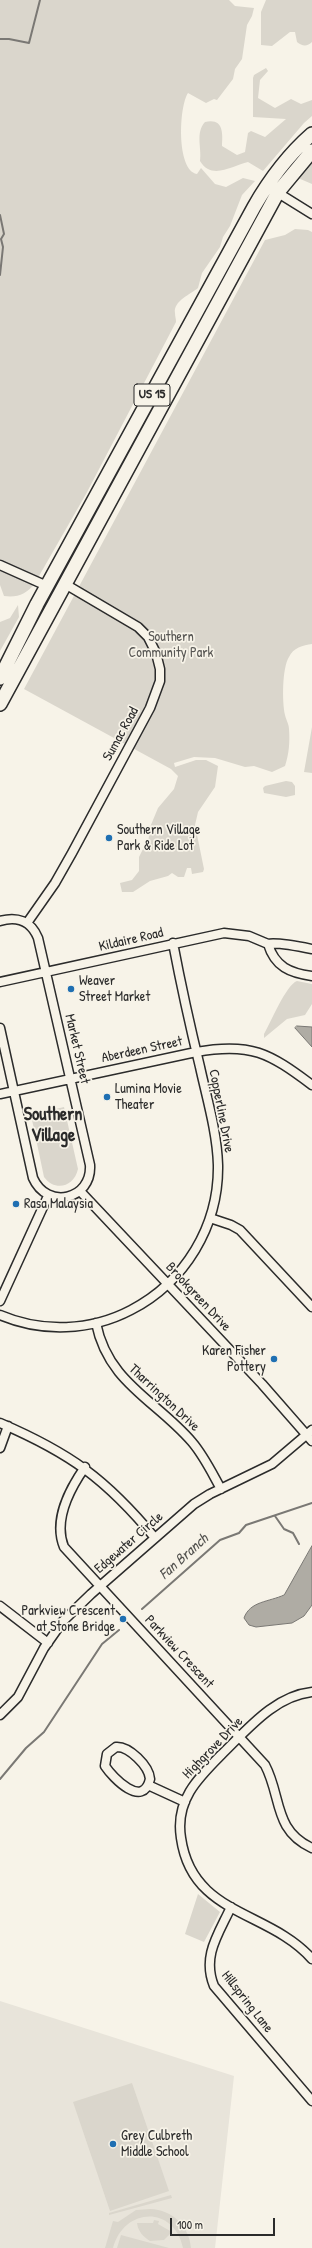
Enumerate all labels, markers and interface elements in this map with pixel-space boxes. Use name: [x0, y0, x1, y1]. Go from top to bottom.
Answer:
road number: US 15: [134, 384, 170, 406]
park label: Southern Community Park: [129, 629, 213, 662]
street label: Sumac Road: [99, 704, 143, 764]
place label: Southern Village Park & Ride Lot: [117, 822, 200, 854]
marker: Southern Village Park & Ride Lot: [104, 833, 114, 843]
street label: Kildaire Road: [97, 924, 165, 956]
place label: Weaver Street Market: [79, 973, 150, 1006]
marker: Weaver Street Market: [66, 984, 76, 994]
street label: Market Street: [61, 1012, 93, 1086]
street label: Aberdeen Street: [100, 1033, 184, 1067]
street label: Copperline Drive: [205, 1068, 237, 1154]
place label: Lumina Movie Theater: [115, 1081, 182, 1114]
marker: Lumina Movie Theater: [102, 1092, 112, 1102]
district label: Southern Village: [24, 1104, 82, 1146]
place label: Rasa Malaysia: [24, 1196, 93, 1212]
marker: Rasa Malaysia: [11, 1199, 21, 1209]
street label: Brookgreen Drive: [162, 1259, 234, 1335]
place label: Karen Fisher Pottery: [202, 1343, 266, 1376]
marker: Karen Fisher Pottery: [269, 1354, 279, 1364]
street label: Tharrington Drive: [125, 1361, 203, 1435]
street label: Edgewater Circle: [91, 1509, 167, 1577]
water label: Fan Branch: [156, 1530, 212, 1584]
place label: Parkview Crescent at Stone Bridge: [21, 1603, 115, 1636]
street label: Parkview Crescent: [141, 1612, 217, 1692]
marker: Parkview Crescent at Stone Bridge: [118, 1614, 128, 1624]
street label: Highgrove Drive: [179, 1713, 247, 1783]
street label: Hillspring Lane: [218, 1968, 276, 2036]
place label: Grey Culbreth Middle School: [121, 2128, 192, 2160]
marker: Grey Culbreth Middle School: [108, 2139, 118, 2149]
scale bar: [172, 2210, 277, 2236]
text: 100 m: [177, 2216, 203, 2233]

